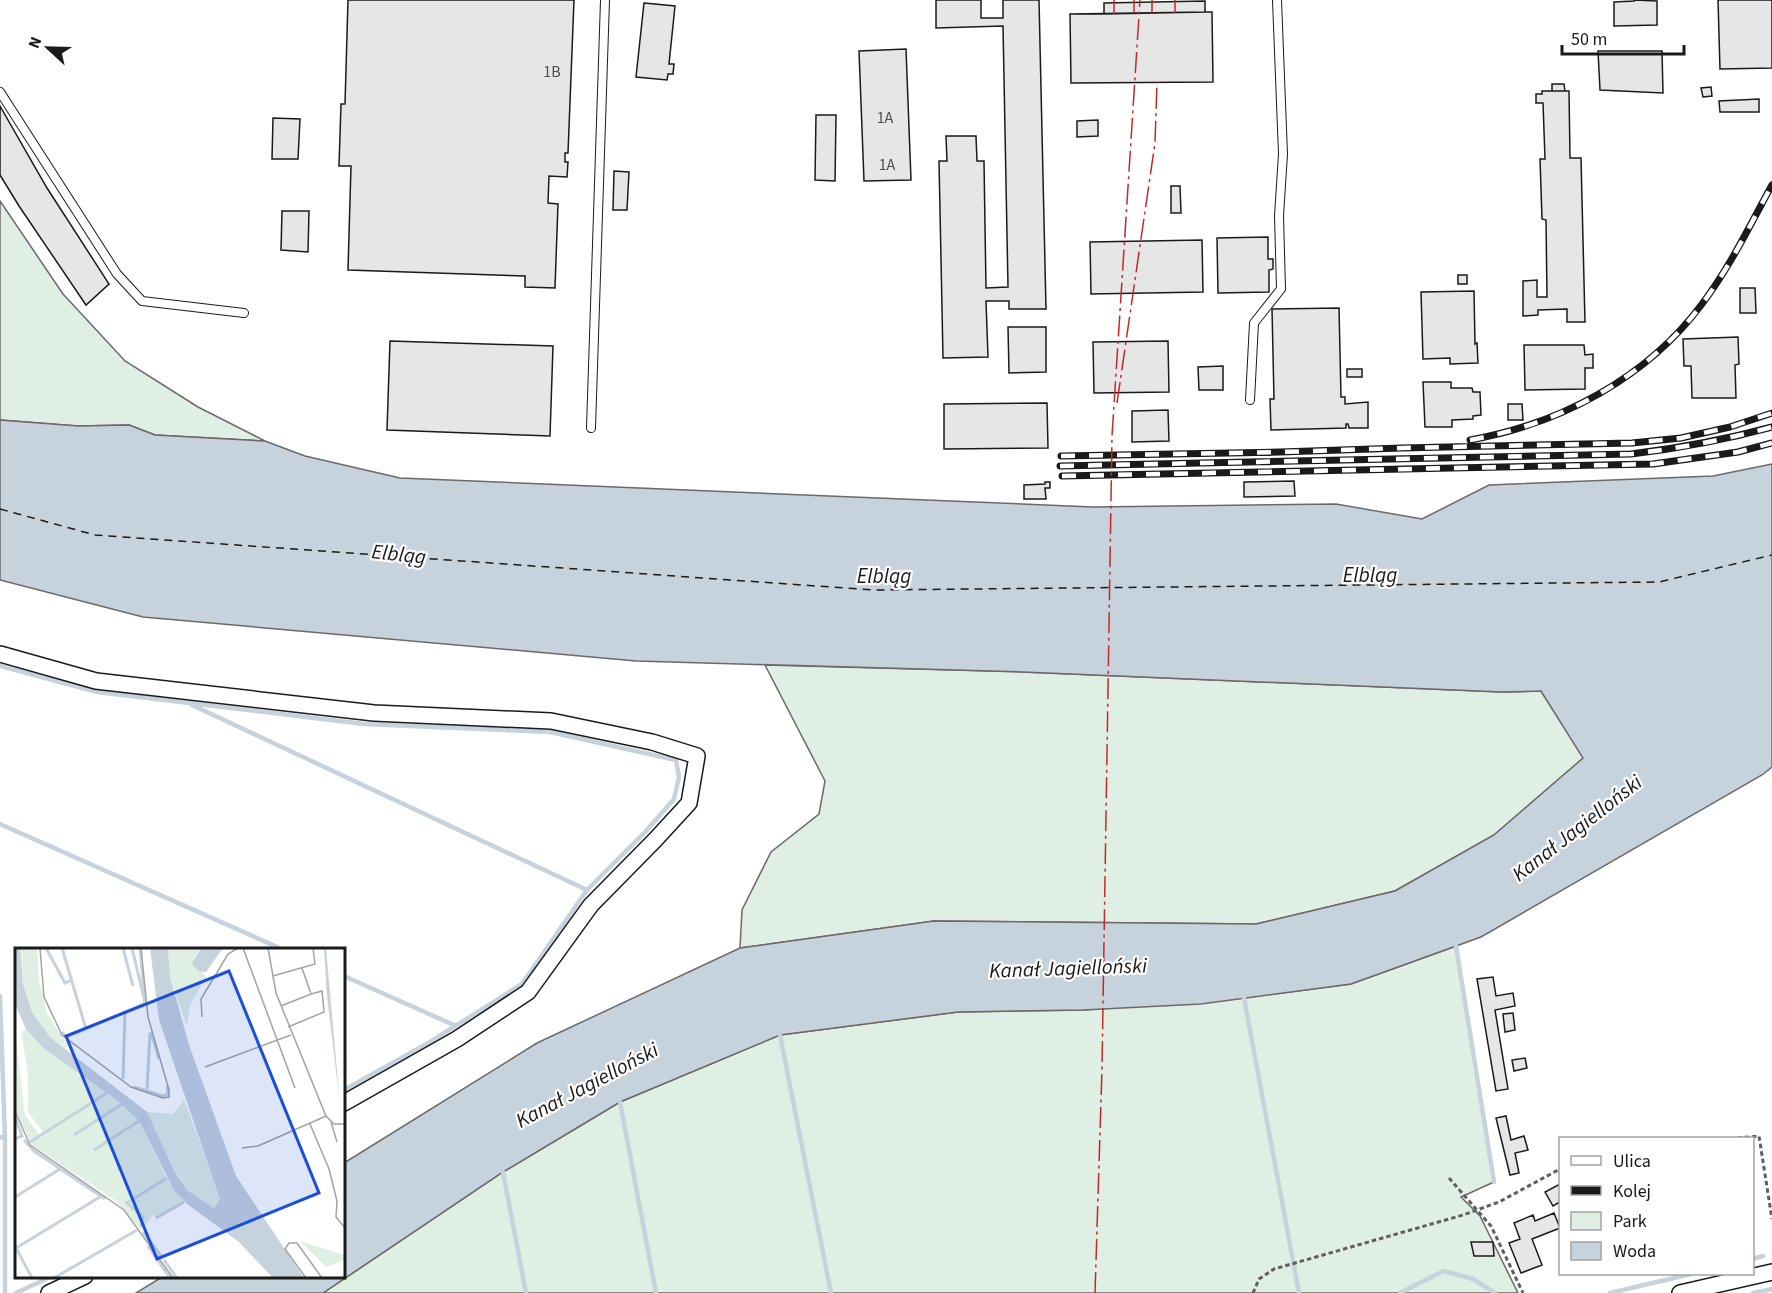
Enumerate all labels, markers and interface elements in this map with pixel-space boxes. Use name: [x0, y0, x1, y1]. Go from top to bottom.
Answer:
north arrow: [18, 18, 78, 78]
scale bar: [1562, 18, 1684, 56]
text: 50 m: [1571, 27, 1607, 52]
text: N: [23, 34, 47, 52]
house number: 1B: [543, 61, 561, 83]
house number: 1A: [877, 107, 894, 129]
house number: 1A: [879, 154, 896, 176]
water label: Elbląg: [370, 536, 428, 572]
water label: Elbląg: [1343, 560, 1397, 590]
water label: Elbląg: [857, 561, 911, 591]
water label: Kanał Jagielloński: [1506, 767, 1649, 888]
inset map: [15, 948, 345, 1278]
water label: Kanał Jagielloński: [989, 950, 1148, 986]
water label: Kanał Jagielloński: [510, 1034, 665, 1135]
legend: [1559, 1137, 1754, 1275]
text: Ulica: [1613, 1149, 1651, 1174]
text: Kolej: [1613, 1179, 1651, 1204]
text: Park: [1613, 1209, 1647, 1234]
text: Woda: [1613, 1239, 1656, 1264]

